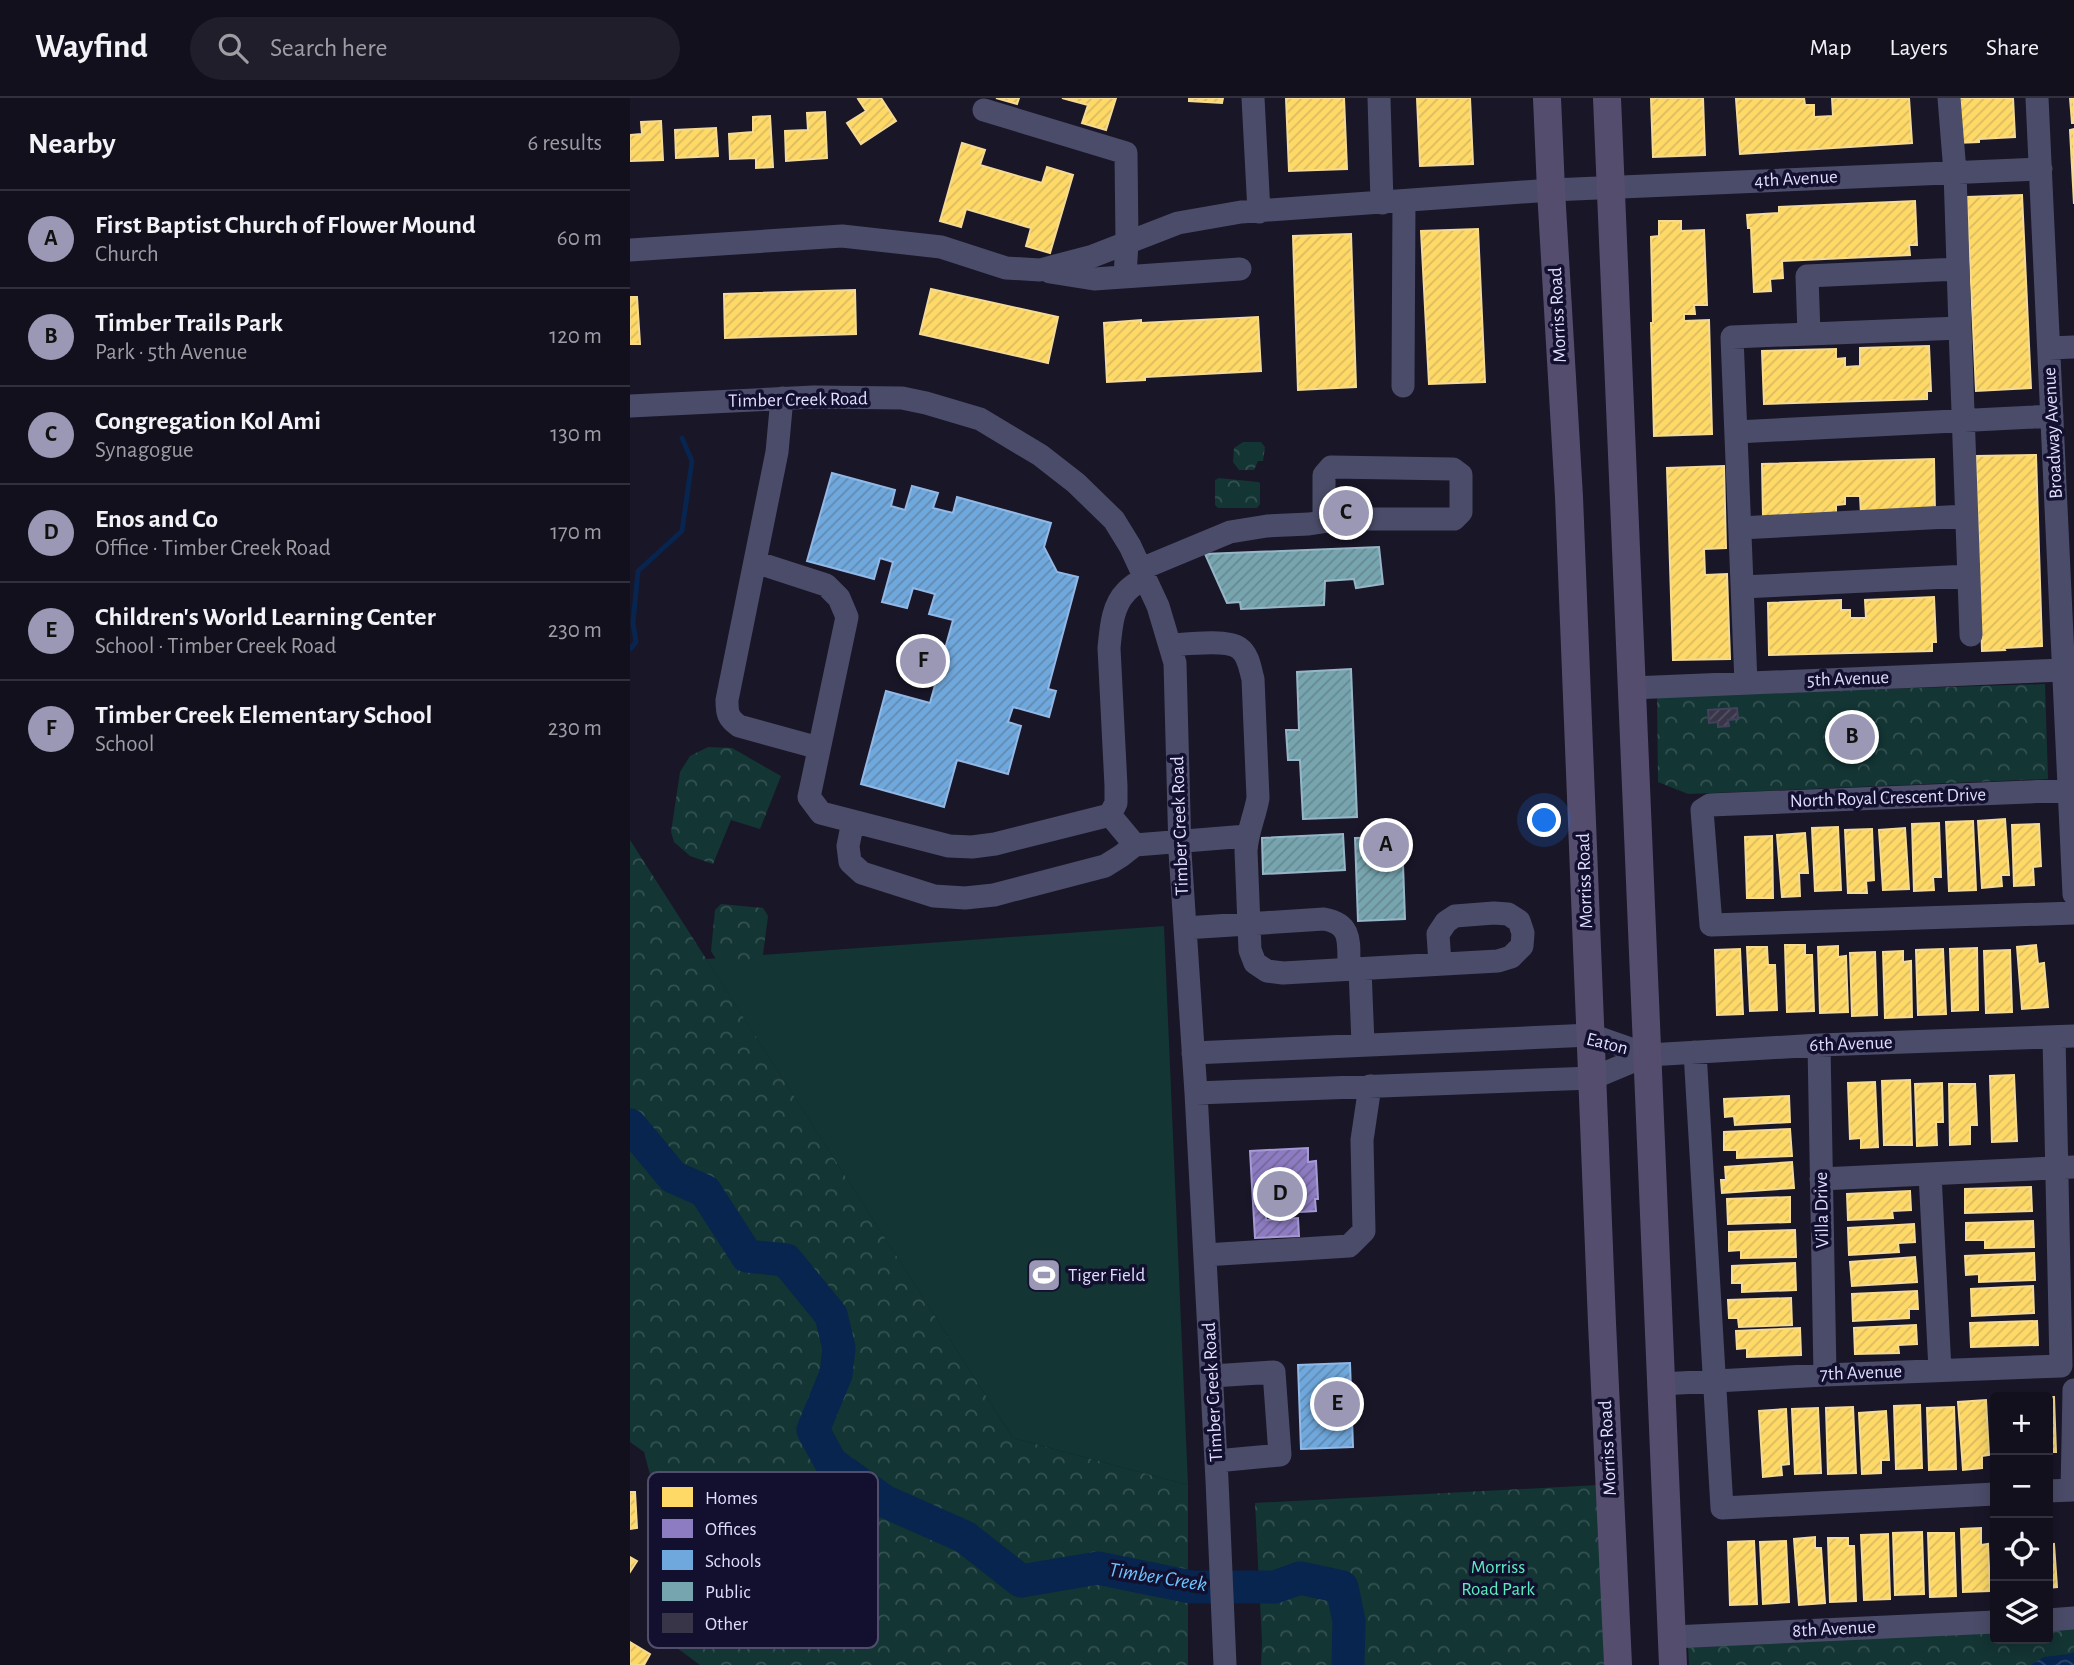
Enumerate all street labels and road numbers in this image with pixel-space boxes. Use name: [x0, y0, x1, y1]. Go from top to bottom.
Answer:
street label: 4th Avenue: [1754, 167, 1838, 191]
street label: Morriss Road: [1546, 267, 1570, 363]
street label: Broadway Avenue: [2040, 367, 2066, 499]
street label: Timber Creek Road: [728, 389, 868, 411]
street label: 5th Avenue: [1806, 668, 1890, 690]
street label: Timber Creek Road: [1168, 756, 1192, 896]
street label: North Royal Crescent Drive: [1790, 785, 1986, 811]
street label: Morriss Road: [1574, 833, 1596, 929]
street label: Eaton: [1584, 1030, 1630, 1058]
street label: 6th Avenue: [1809, 1033, 1893, 1055]
street label: Villa Drive: [1812, 1172, 1832, 1248]
street label: Timber Creek Road: [1200, 1322, 1226, 1462]
street label: 7th Avenue: [1819, 1362, 1903, 1384]
street label: Morriss Road: [1596, 1400, 1620, 1496]
street label: 8th Avenue: [1792, 1617, 1876, 1641]

